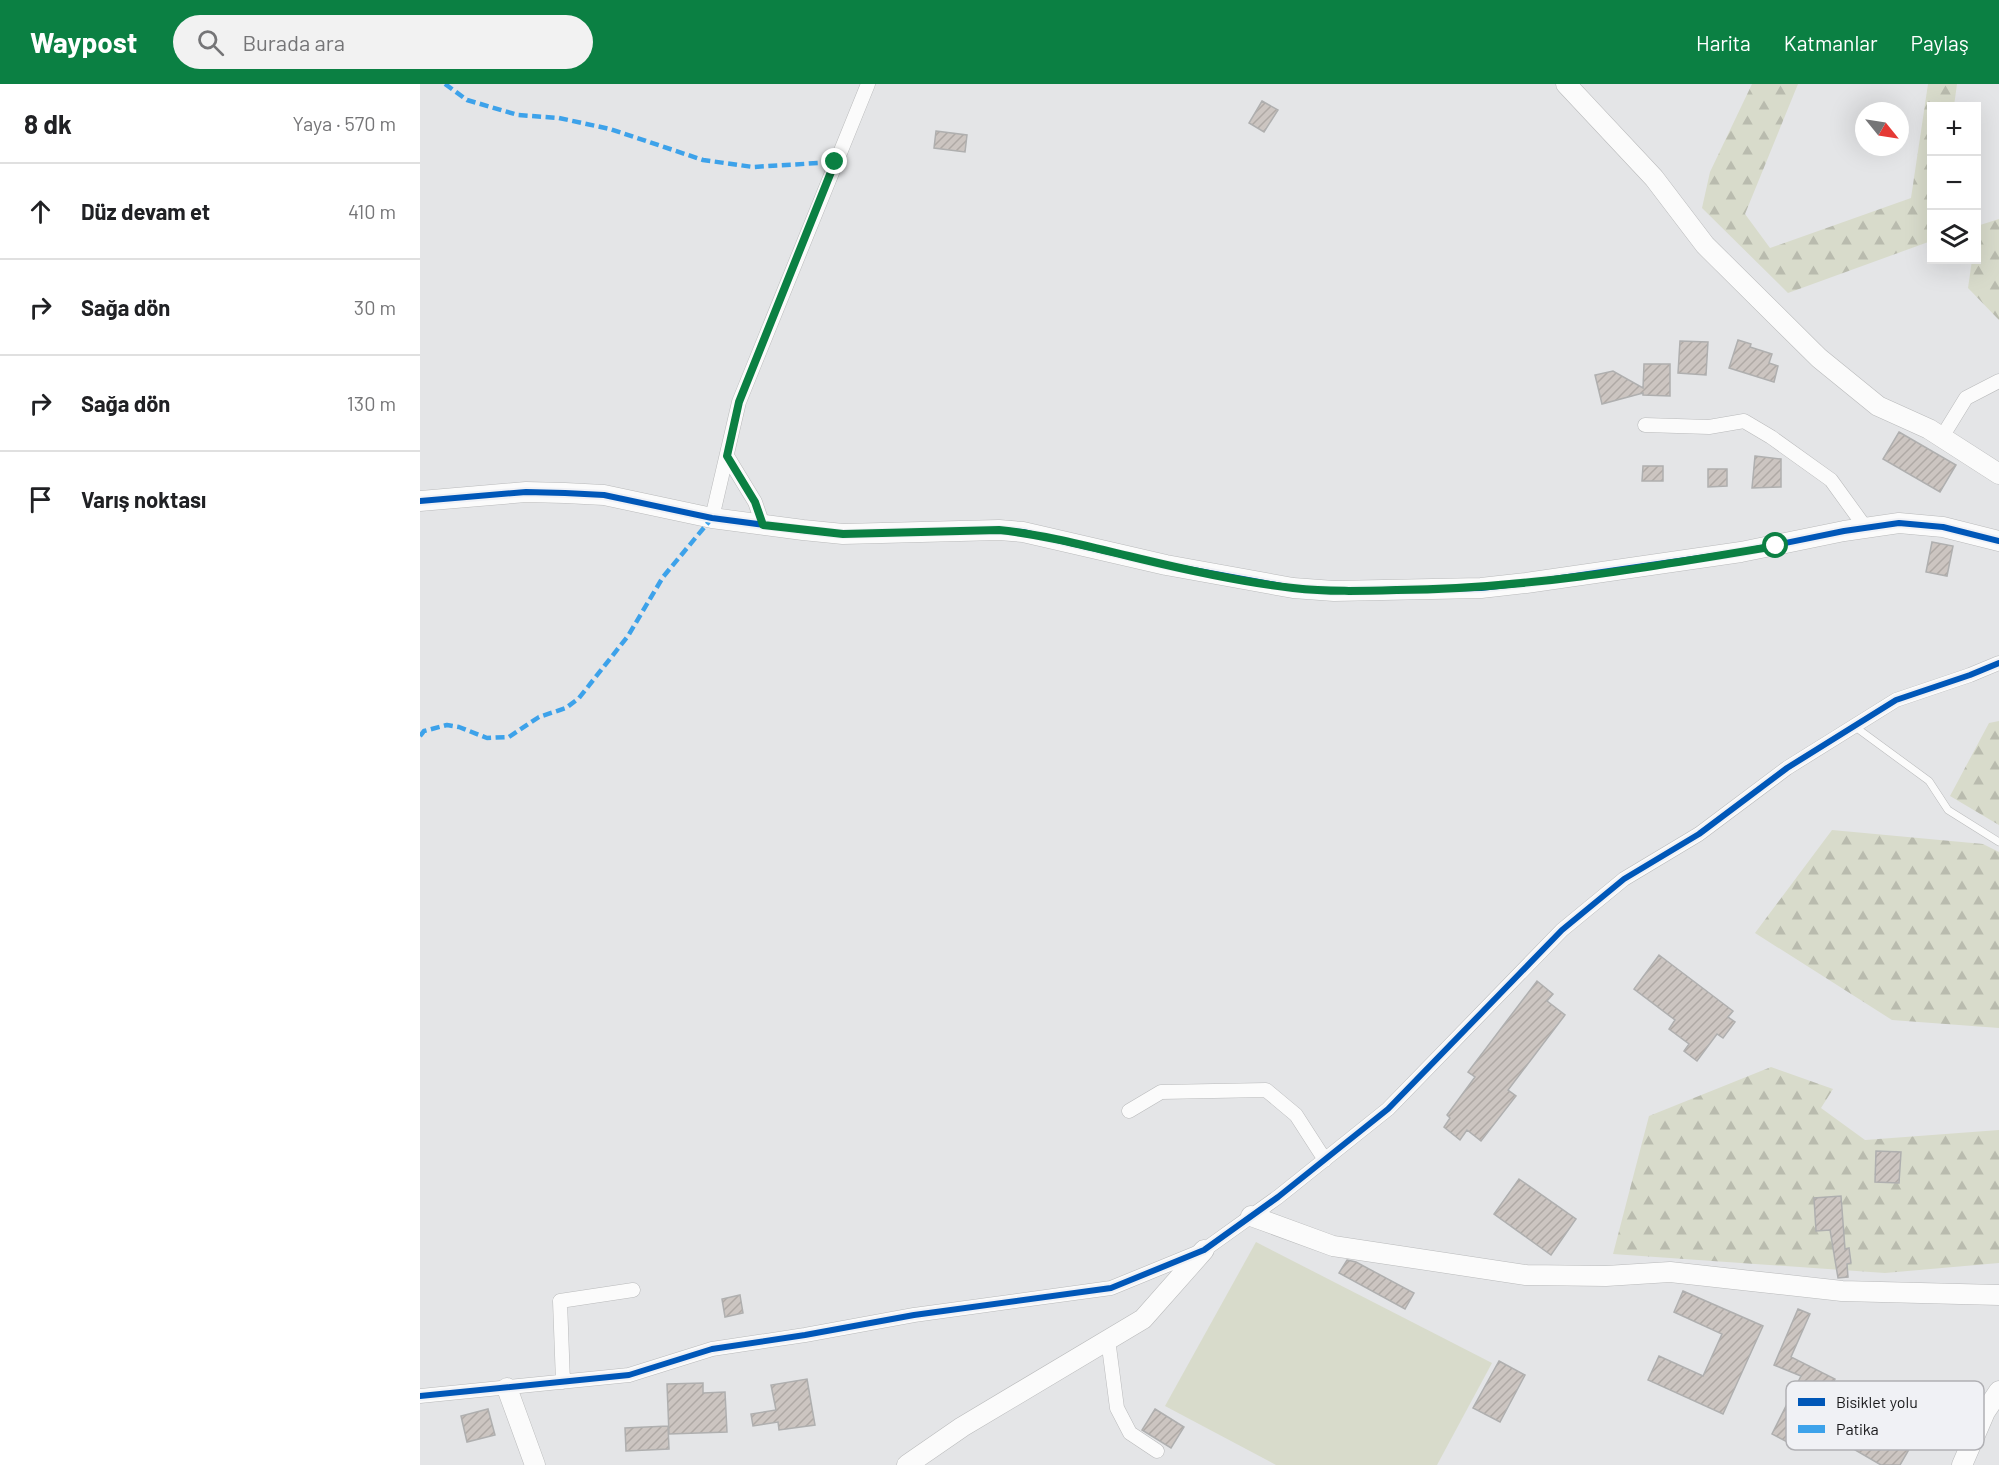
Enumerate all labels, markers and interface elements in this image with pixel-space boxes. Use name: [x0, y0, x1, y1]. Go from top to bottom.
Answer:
search box: [173, 15, 593, 69]
text: Waypost: [30, 25, 137, 59]
icon: search: [194, 26, 227, 59]
text: Burada ara: [242, 29, 345, 55]
text: Harita: [1696, 30, 1751, 55]
text: Katmanlar: [1784, 30, 1878, 55]
text: Paylaş: [1911, 30, 1969, 55]
north arrow: [1855, 102, 1909, 156]
map controls: [1927, 102, 1981, 264]
button: +: [1927, 102, 1981, 156]
text: 8 dk: [24, 108, 72, 139]
text: Yaya · 570 m: [292, 111, 396, 135]
route end: [821, 148, 847, 174]
button: −: [1927, 156, 1981, 210]
icon: ahead: [24, 195, 57, 228]
text: Düz devam et: [81, 198, 210, 224]
text: 410 m: [348, 199, 396, 223]
button: layers: [1927, 210, 1981, 264]
icon: right: [24, 291, 57, 324]
text: Sağa dön: [81, 294, 170, 320]
text: 30 m: [354, 295, 396, 319]
icon: right: [24, 387, 57, 420]
text: Sağa dön: [81, 390, 170, 416]
text: 130 m: [347, 391, 396, 415]
icon: arrive: [24, 483, 57, 516]
text: Varış noktası: [81, 486, 206, 512]
route start: [1762, 532, 1788, 558]
legend: [1786, 1381, 1984, 1450]
text: Bisiklet yolu: [1836, 1392, 1918, 1411]
text: Patika: [1836, 1419, 1879, 1438]

